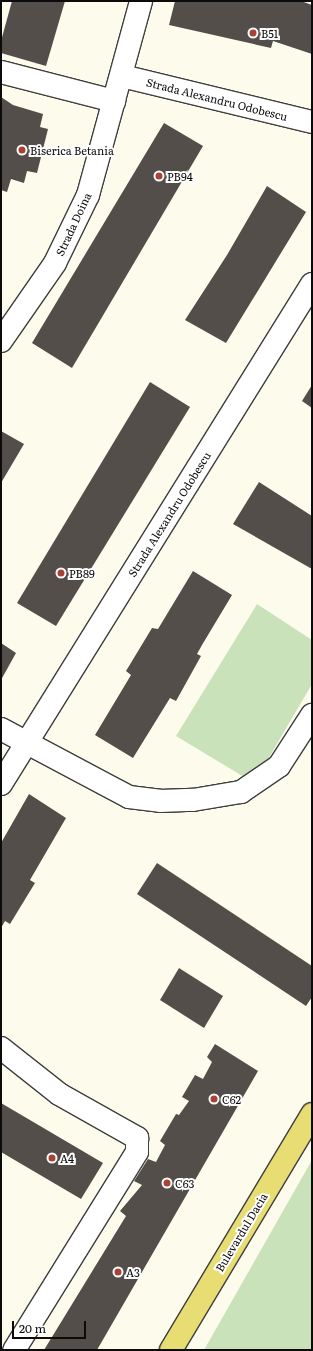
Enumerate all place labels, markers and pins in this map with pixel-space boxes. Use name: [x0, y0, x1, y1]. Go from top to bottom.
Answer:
place label: B51: [261, 26, 278, 40]
marker: B51: [248, 28, 258, 38]
place label: Biserica Betania: [30, 143, 114, 157]
marker: Biserica Betania: [17, 145, 27, 155]
place label: PB94: [167, 169, 193, 183]
marker: PB94: [154, 171, 164, 181]
place label: PB89: [69, 566, 95, 580]
marker: PB89: [56, 568, 66, 578]
place label: C62: [222, 1092, 241, 1106]
marker: C62: [209, 1094, 219, 1104]
place label: A4: [60, 1151, 74, 1165]
marker: A4: [47, 1153, 57, 1163]
place label: C63: [175, 1176, 195, 1190]
marker: C63: [162, 1178, 172, 1188]
place label: A3: [126, 1265, 140, 1279]
marker: A3: [113, 1267, 123, 1277]

